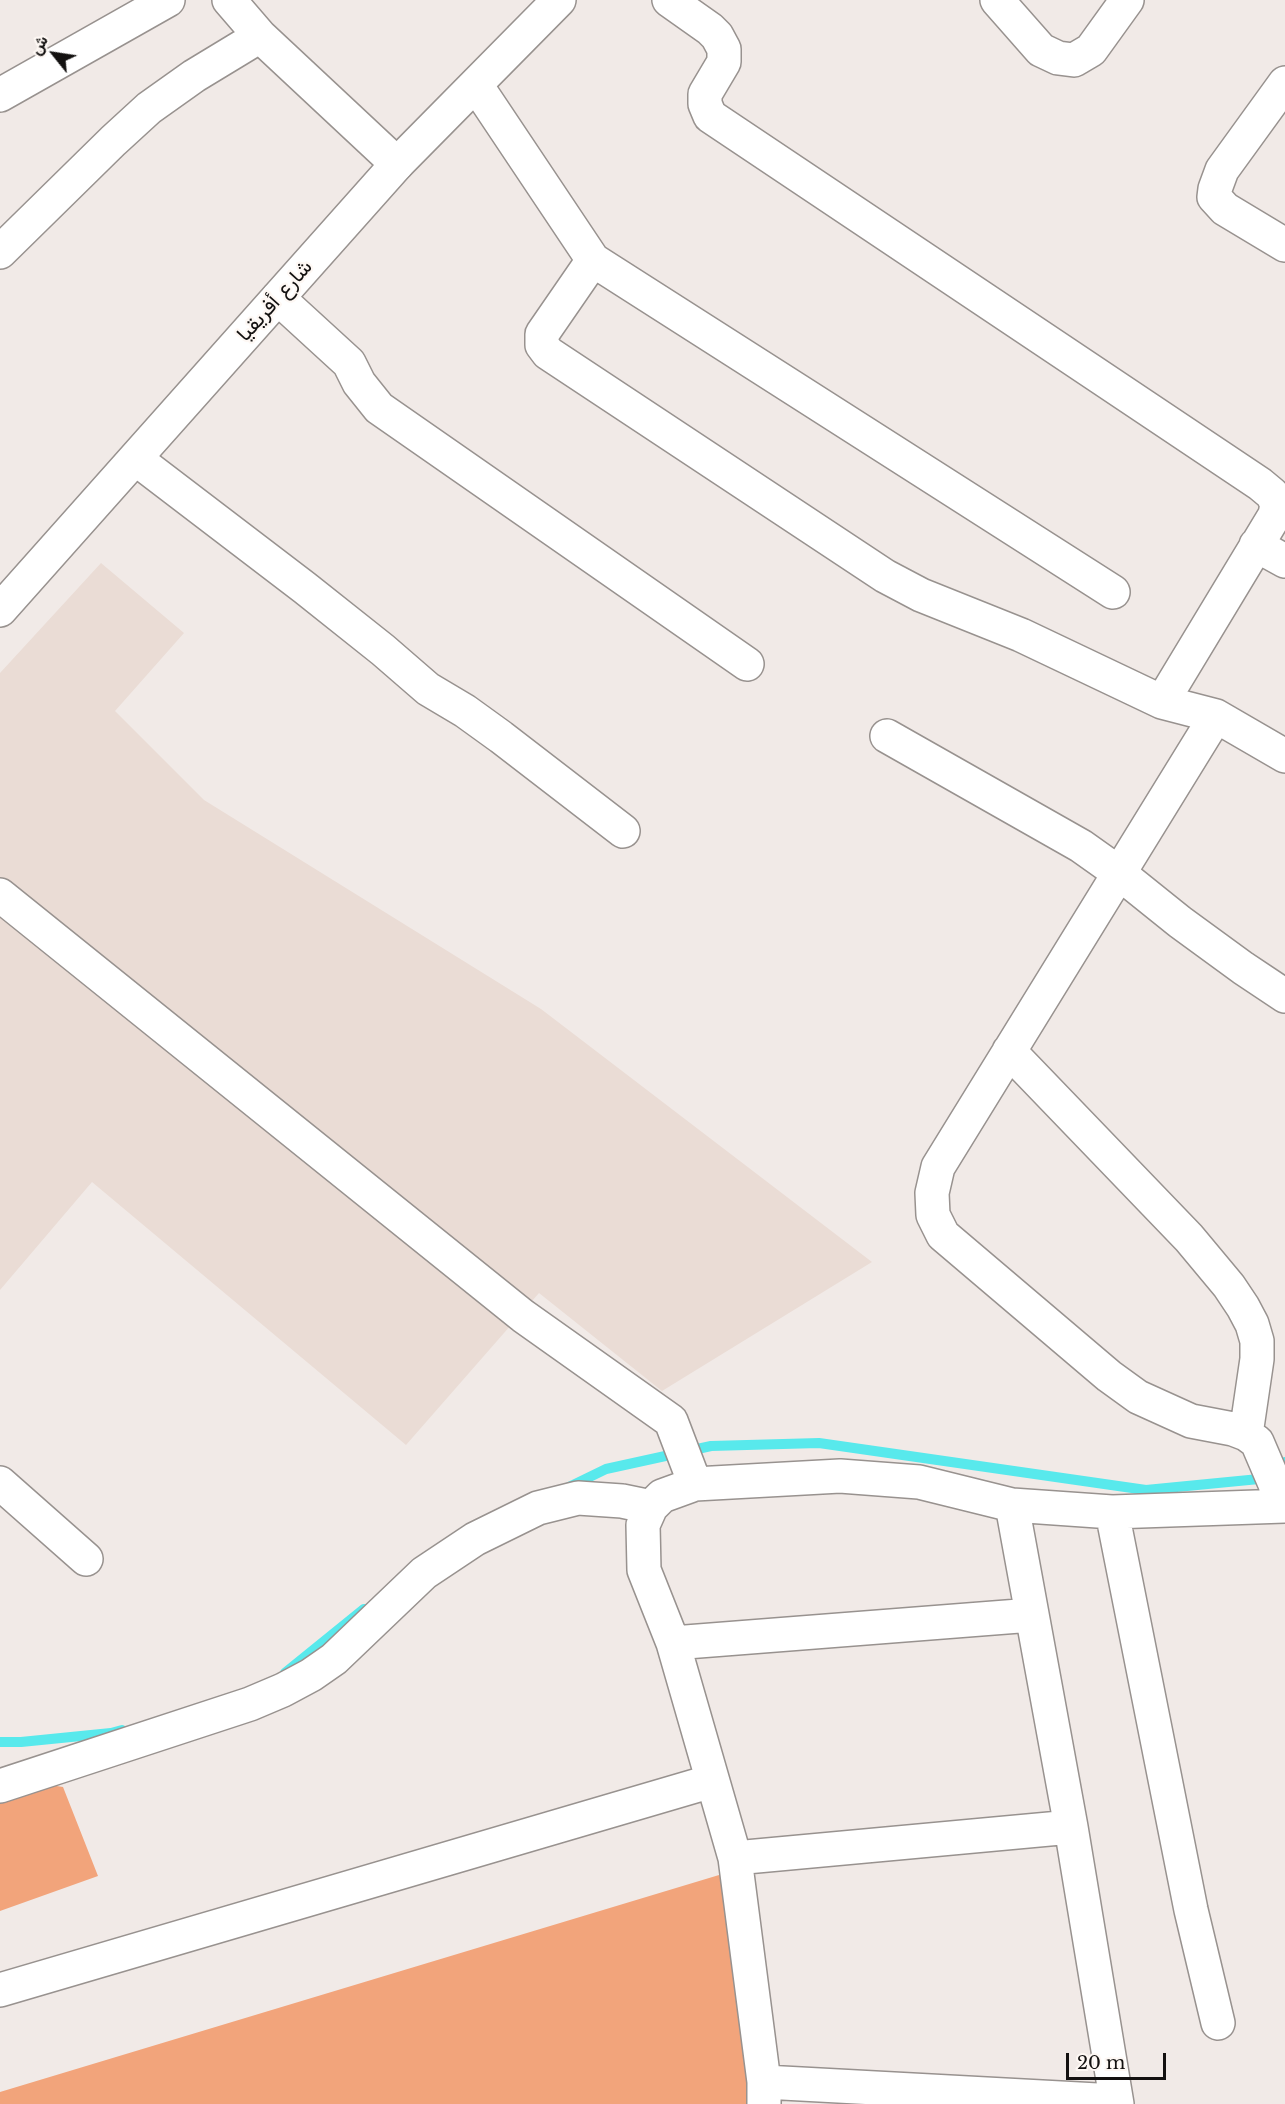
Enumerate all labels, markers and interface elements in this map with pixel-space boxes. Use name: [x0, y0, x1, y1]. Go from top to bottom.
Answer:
north arrow: [24, 24, 84, 84]
text: ش: [25, 32, 52, 58]
street label: شارع أفريقيا: [232, 255, 318, 347]
scale bar: [1069, 2041, 1170, 2079]
text: 20 m: [1077, 2052, 1125, 2074]

